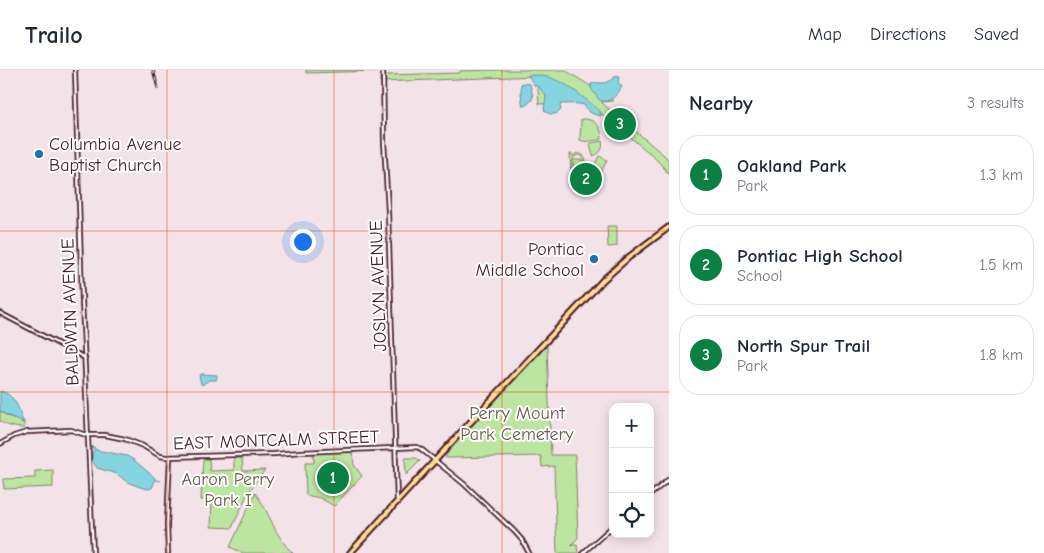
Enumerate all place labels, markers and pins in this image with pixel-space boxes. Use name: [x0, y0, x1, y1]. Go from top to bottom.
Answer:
pin: 3: [604, 105, 636, 143]
place label: Columbia Avenue Baptist Church: [49, 134, 181, 176]
marker: Columbia Avenue Baptist Church: [33, 148, 45, 160]
pin: 2: [570, 160, 602, 198]
place label: Pontiac Middle School: [476, 239, 584, 281]
marker: Pontiac Middle School: [588, 253, 600, 265]
pin: 1: [317, 459, 349, 497]

